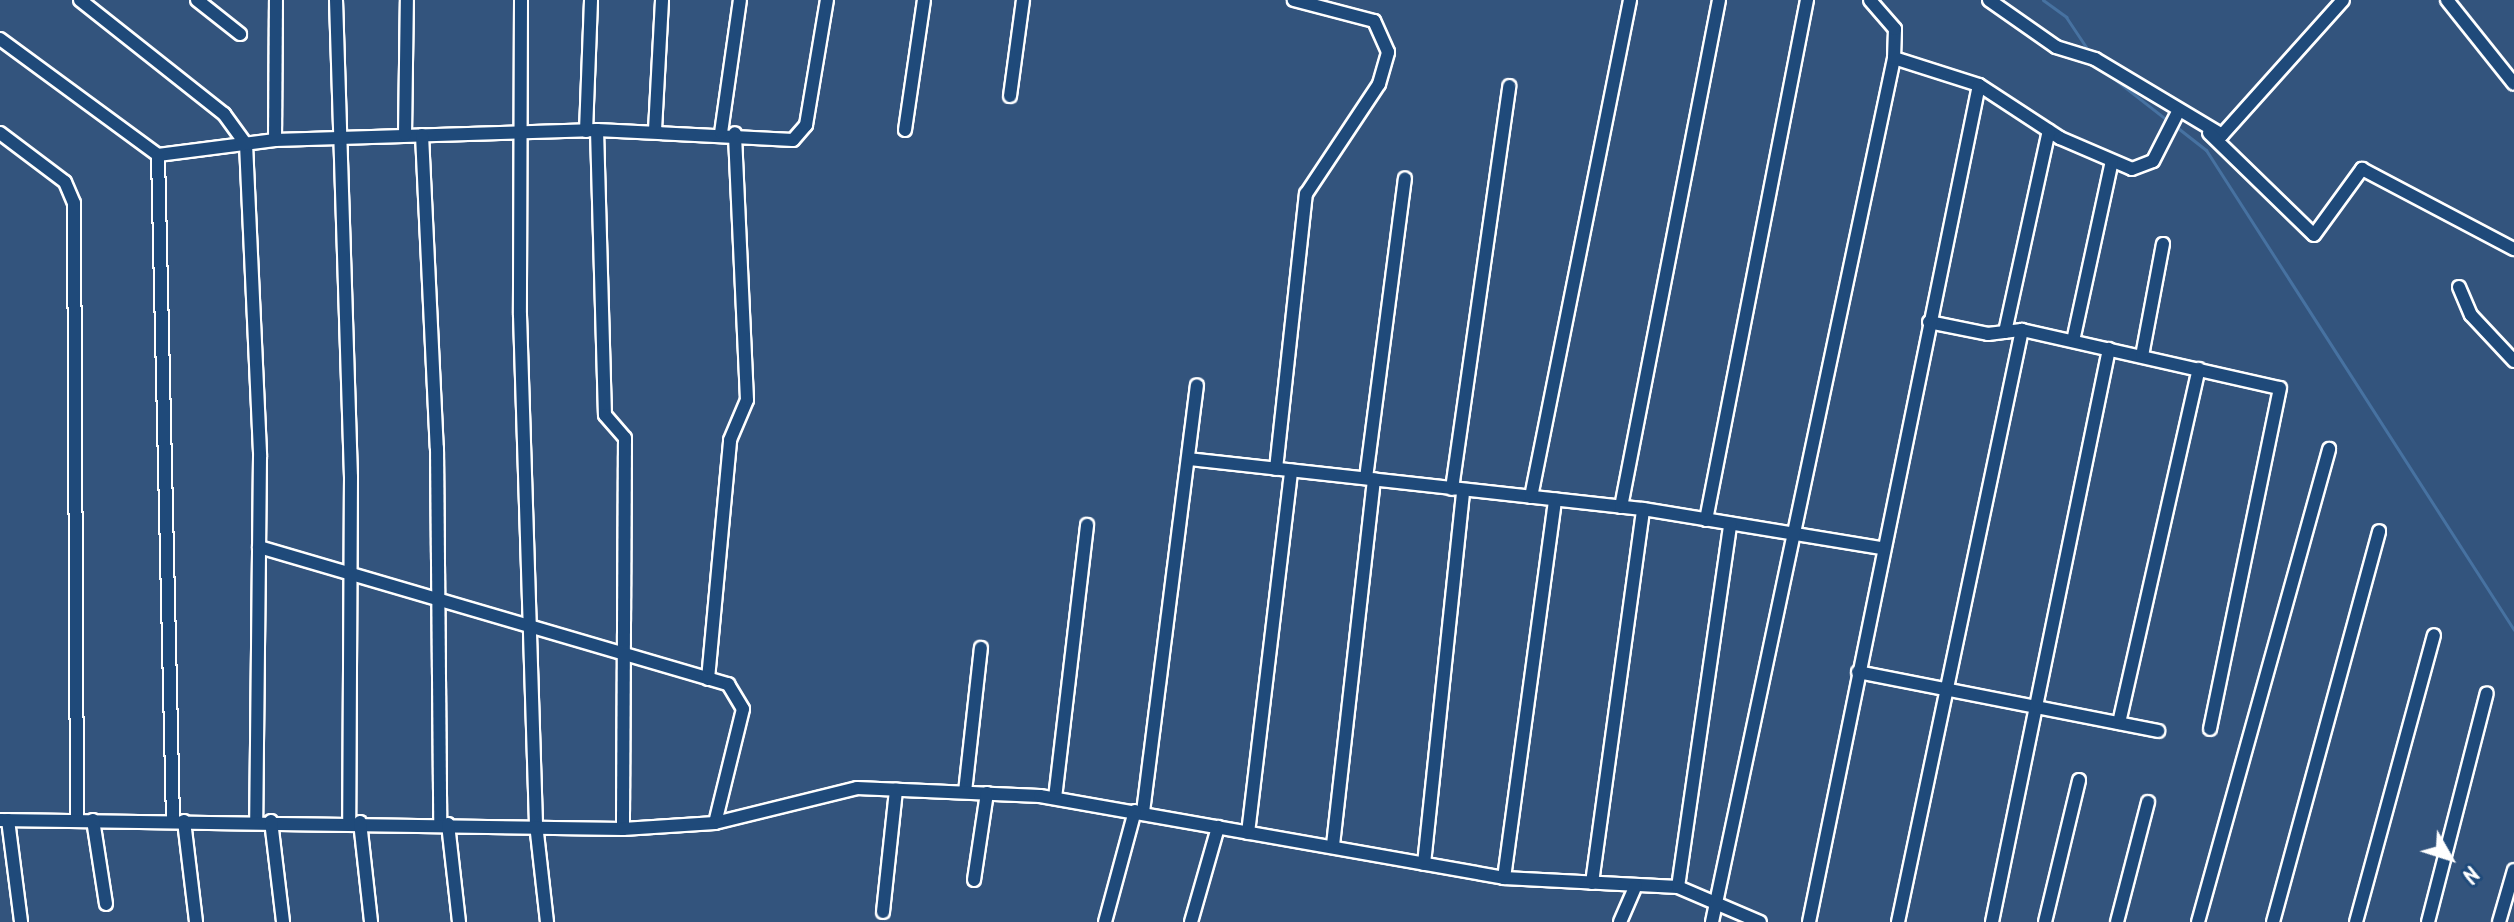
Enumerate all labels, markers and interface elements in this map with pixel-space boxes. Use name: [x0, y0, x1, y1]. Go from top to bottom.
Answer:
north arrow: [2410, 818, 2490, 898]
text: N: [2451, 857, 2487, 890]

